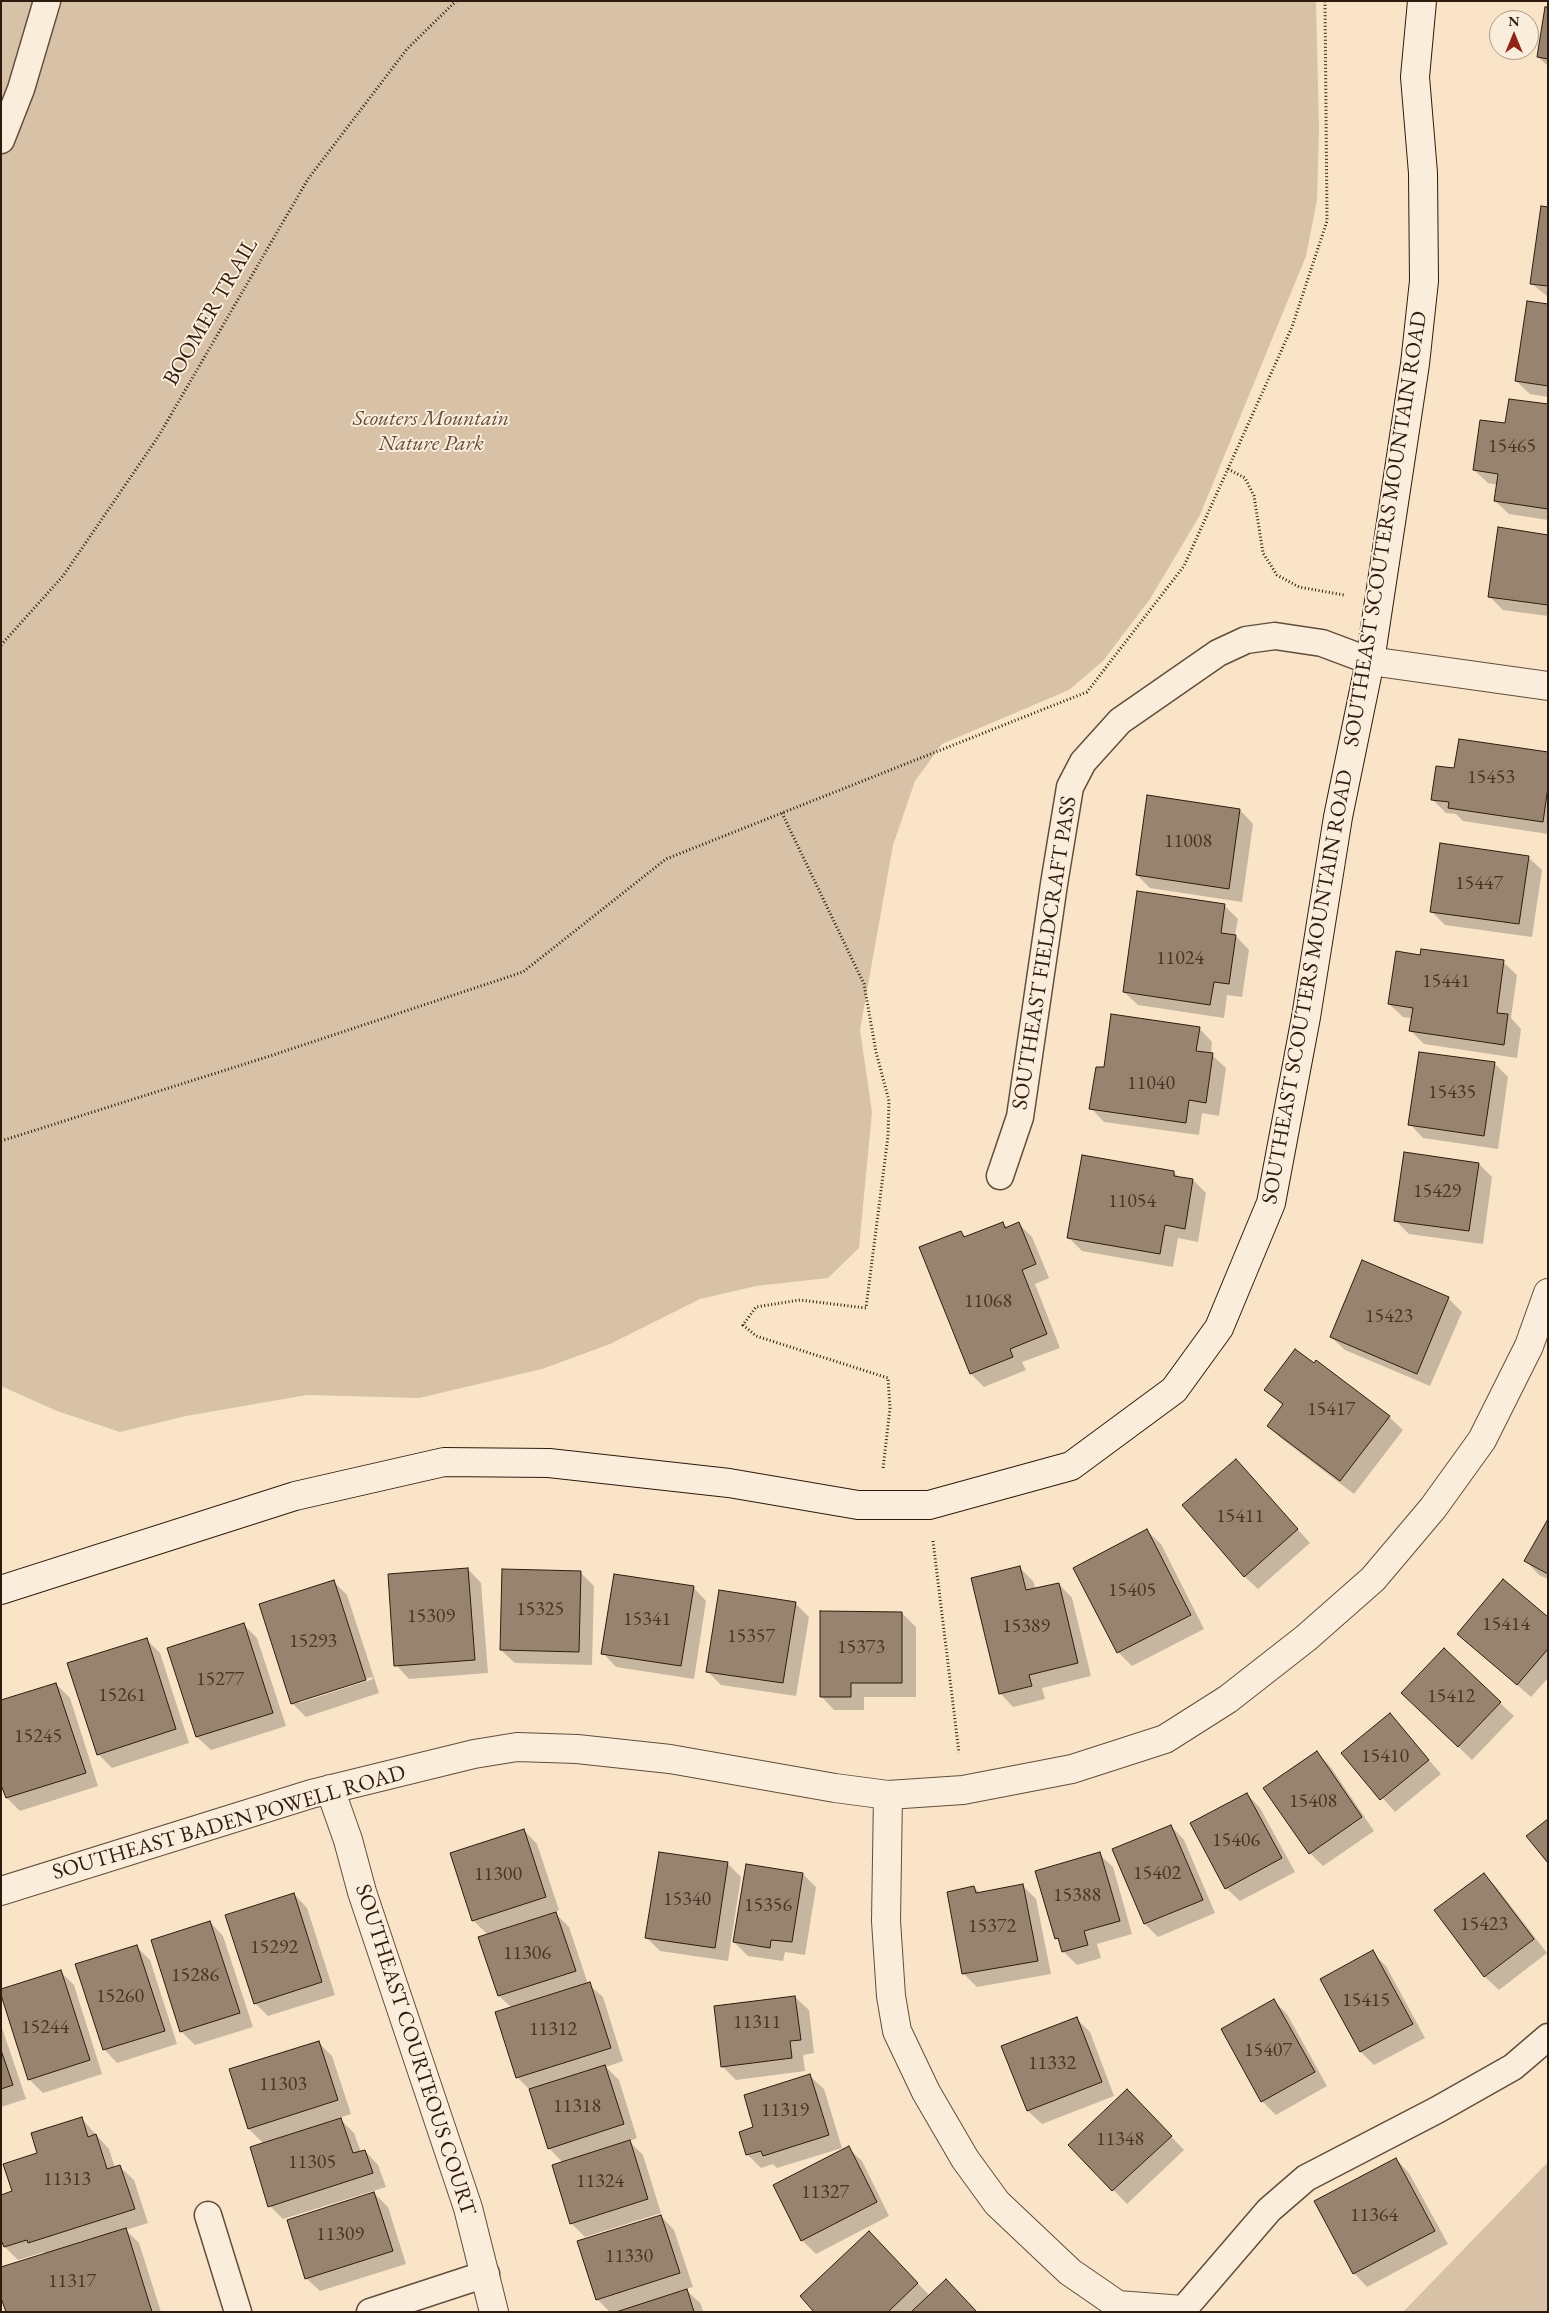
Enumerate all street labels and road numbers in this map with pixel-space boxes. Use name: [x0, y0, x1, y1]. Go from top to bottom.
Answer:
street label: BOOMER TRAIL: [158, 234, 264, 390]
street label: SOUTHEAST SCOUTERS MOUNTAIN ROAD: [1339, 309, 1433, 749]
street label: SOUTHEAST SCOUTERS MOUNTAIN ROAD: [1257, 768, 1359, 1206]
street label: SOUTHEAST FIELDCRAFT PASS: [1007, 794, 1083, 1112]
street label: SOUTHEAST BADEN POWELL ROAD: [49, 1760, 409, 1886]
street label: SOUTHEAST COURTEOUS COURT: [349, 1881, 481, 2219]

